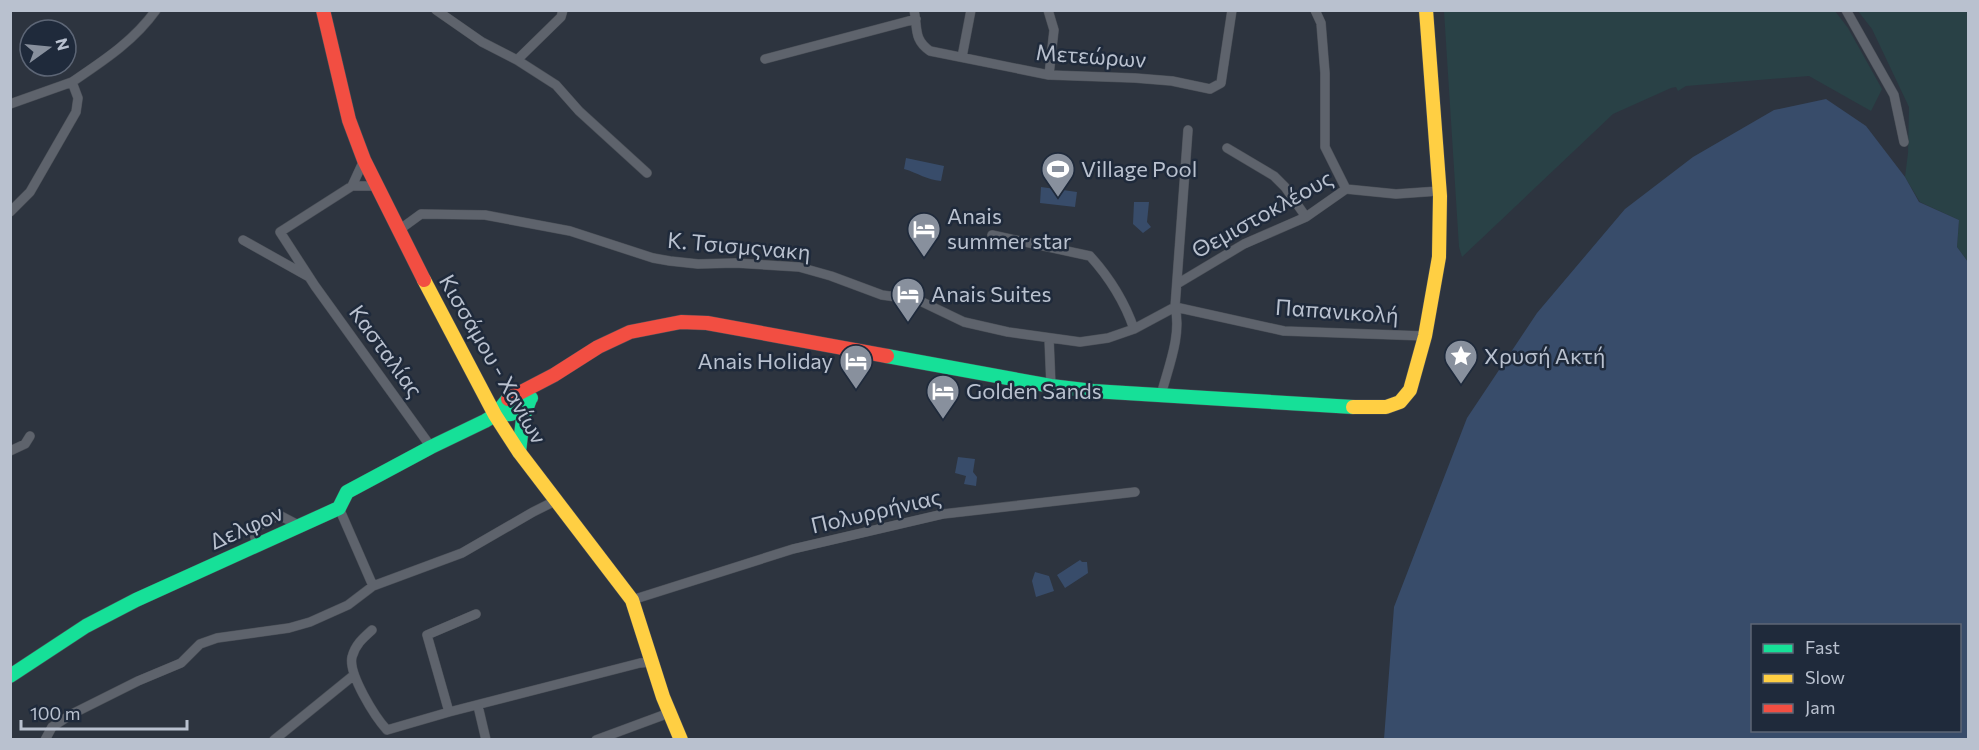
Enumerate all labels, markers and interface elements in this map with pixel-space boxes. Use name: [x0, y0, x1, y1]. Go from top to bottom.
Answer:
north arrow: [18, 18, 78, 78]
text: N: [52, 36, 74, 52]
street label: Μετεώρων: [1035, 38, 1147, 73]
sports icon: Village Pool: [1040, 151, 1076, 198]
place label: Village Pool: [1081, 155, 1197, 182]
street label: Θεμιστοκλέους: [1187, 164, 1337, 263]
place label: Anais summer star: [947, 202, 1072, 254]
hotel icon: Anais summer star: [906, 211, 942, 258]
street label: Κ. Τσισμςνακη: [666, 226, 812, 265]
street label: Κισσάμου - Χανίων: [434, 269, 553, 448]
hotel icon: Anais Suites: [890, 276, 926, 323]
place label: Anais Suites: [931, 280, 1052, 307]
street label: Παπανικολή: [1275, 293, 1400, 328]
street label: Κασταλίας: [344, 299, 429, 402]
place icon: Χρυσή Ακτή: [1443, 338, 1479, 385]
place label: Χρυσή Ακτή: [1484, 342, 1605, 369]
hotel icon: Anais Holiday: [838, 343, 874, 390]
place label: Anais Holiday: [698, 347, 833, 374]
hotel icon: Golden Sands: [925, 373, 961, 420]
place label: Golden Sands: [966, 377, 1102, 404]
street label: Πολυρρήνιας: [808, 482, 944, 539]
street label: Δελφον: [205, 498, 287, 555]
legend: [1751, 624, 1961, 732]
text: Fast: [1805, 636, 1840, 658]
text: Slow: [1805, 666, 1845, 688]
scale bar: [21, 693, 188, 731]
text: Jam: [1805, 696, 1835, 718]
text: 100 m: [30, 702, 80, 724]

